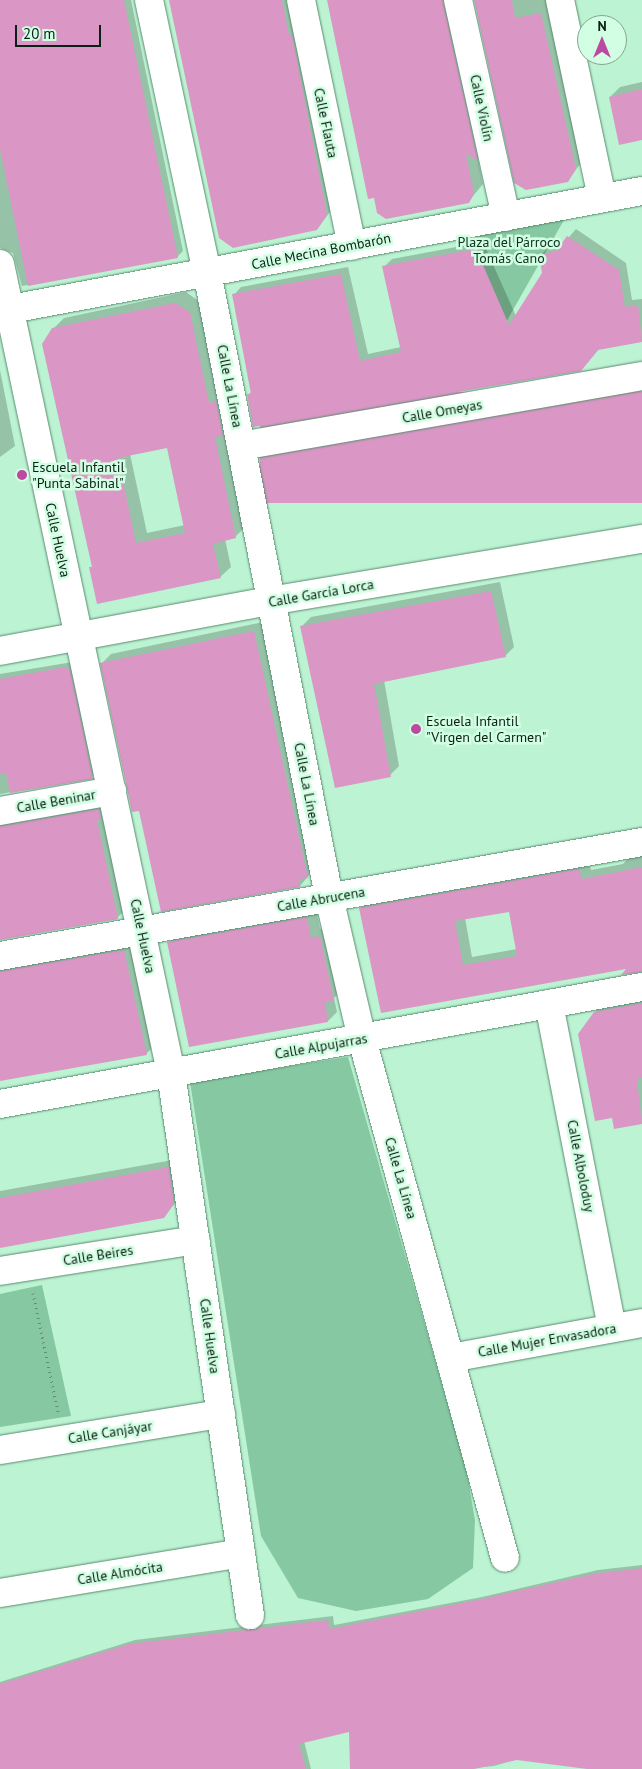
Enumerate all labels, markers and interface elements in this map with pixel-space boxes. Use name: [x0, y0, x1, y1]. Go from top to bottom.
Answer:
scale bar: [18, 15, 104, 47]
north arrow: [577, 15, 627, 65]
text: N: [597, 17, 607, 35]
text: 20 m: [23, 24, 56, 43]
street label: Calle Violín: [467, 73, 497, 143]
street label: Calle Flauta: [310, 86, 342, 160]
street label: Calle Mecina Bombarón: [250, 229, 392, 273]
park label: Plaza del Párroco Tomás Cano: [457, 234, 561, 266]
street label: Calle La Línea: [214, 343, 246, 429]
street label: Calle Omeyas: [401, 396, 483, 426]
place label: Escuela Infantil "Punta Sabinal": [32, 459, 125, 492]
marker: Escuela Infantil "Punta Sabinal": [16, 469, 28, 481]
street label: Calle Huelva: [42, 501, 74, 579]
street label: Calle García Lorca: [267, 575, 375, 611]
place label: Escuela Infantil "Virgen del Carmen": [426, 713, 546, 746]
marker: Escuela Infantil "Virgen del Carmen": [410, 723, 422, 735]
street label: Calle La Línea: [291, 741, 323, 827]
street label: Calle Beninar: [15, 786, 97, 816]
street label: Calle Abrucena: [275, 883, 367, 915]
street label: Calle Huelva: [127, 897, 159, 975]
street label: Calle Alpujarras: [273, 1030, 369, 1062]
street label: Calle Alboloduy: [564, 1118, 598, 1214]
street label: Calle La Línea: [381, 1135, 421, 1221]
street label: Calle Beires: [62, 1241, 134, 1269]
street label: Calle Huelva: [196, 1297, 224, 1375]
street label: Calle Mujer Envasadora: [477, 1320, 617, 1360]
street label: Calle Canjáyar: [67, 1417, 153, 1447]
street label: Calle Almócita: [76, 1558, 164, 1588]

